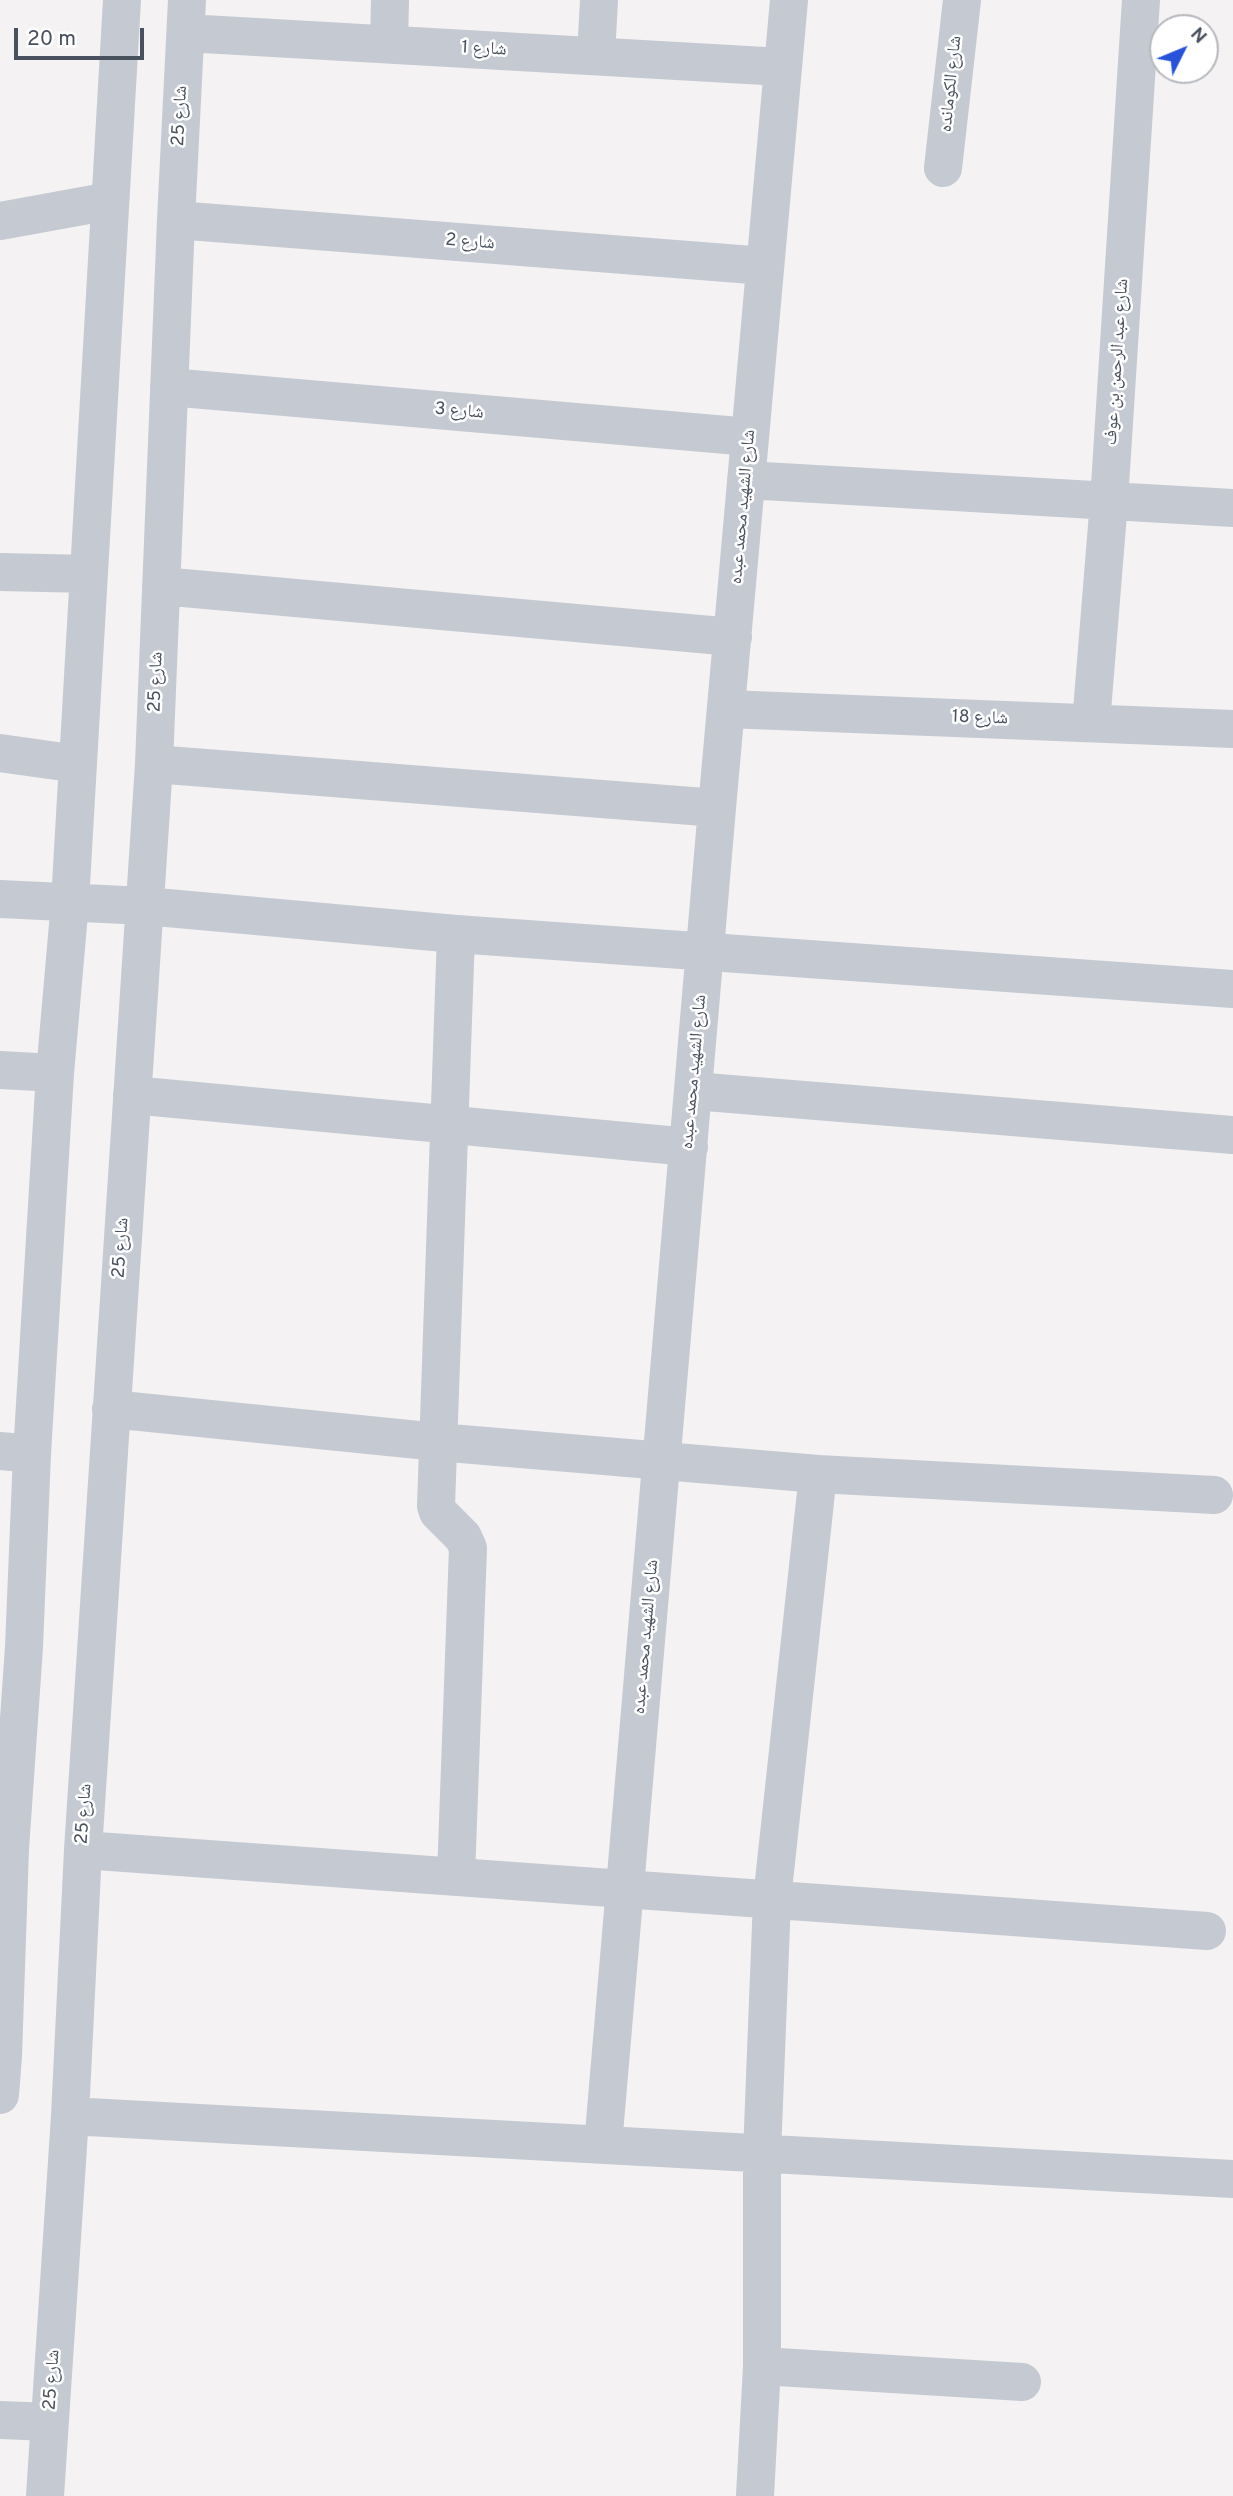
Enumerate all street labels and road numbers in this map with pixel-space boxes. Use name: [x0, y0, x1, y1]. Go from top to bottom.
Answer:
street label: شارع الكومانده: [936, 35, 968, 133]
street label: شارع 1: [461, 38, 507, 62]
street label: شارع 25: [169, 85, 193, 147]
street label: شارع 2: [445, 231, 495, 255]
street label: شارع عبد الرحمن بن عوف: [1101, 278, 1135, 446]
street label: شارع 3: [434, 399, 484, 425]
street label: شارع الشهيد محمد عبده: [726, 429, 762, 585]
street label: شارع 25: [145, 651, 169, 713]
street label: شارع 18: [952, 707, 1008, 731]
street label: شارع الشهيد محمد عبده: [677, 994, 713, 1150]
street label: شارع 25: [109, 1217, 135, 1279]
street label: شارع الشهيد محمد عبده: [629, 1559, 665, 1715]
street label: شارع 25: [72, 1783, 98, 1845]
street label: شارع 25: [40, 2349, 66, 2411]

